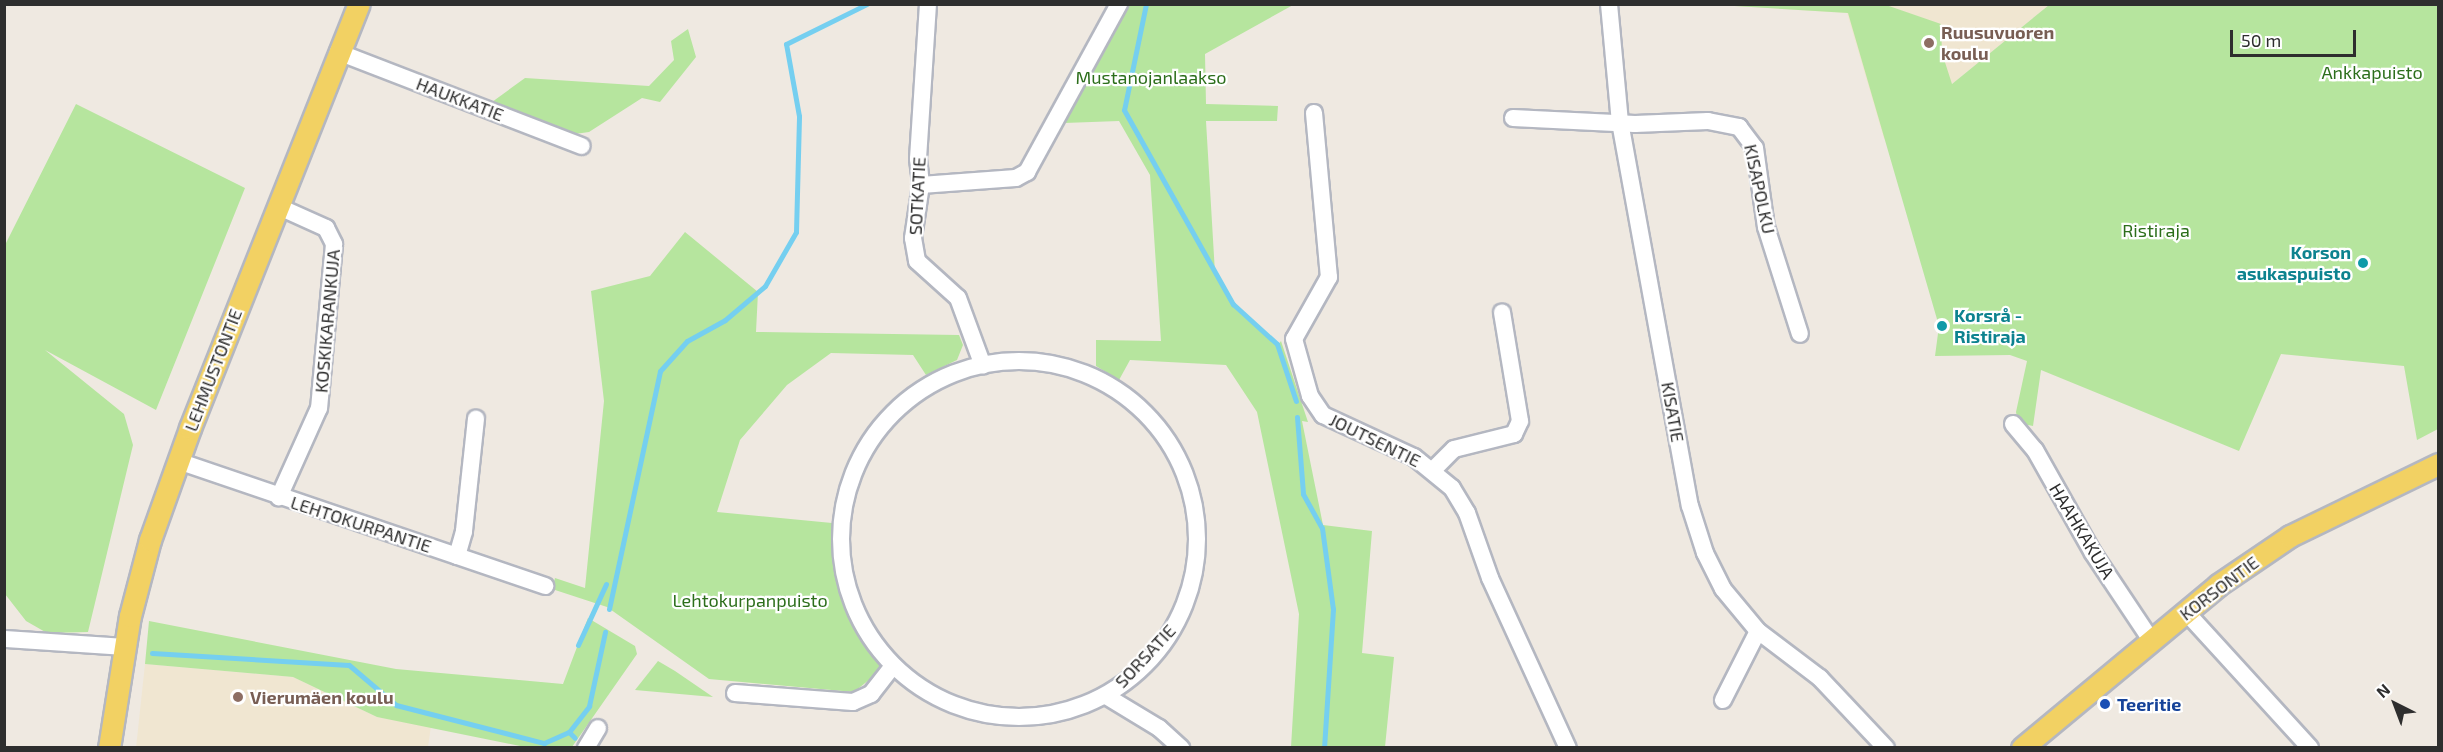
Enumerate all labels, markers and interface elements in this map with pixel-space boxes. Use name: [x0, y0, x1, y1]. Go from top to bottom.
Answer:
scale bar: [2233, 18, 2359, 56]
place label: Ruusuvuoren koulu: [1941, 22, 2054, 64]
text: 50 m: [2241, 29, 2281, 51]
marker: Ruusuvuoren koulu: [1922, 36, 1936, 50]
park label: Ankkapuisto: [2321, 61, 2423, 83]
park label: Mustanojanlaakso: [1075, 66, 1227, 88]
street label: HAUKKATIE: [413, 72, 507, 126]
street label: KISAPOLKU: [1740, 142, 1780, 236]
street label: SOTKATIE: [904, 156, 930, 236]
park label: Ristiraja: [2122, 219, 2190, 241]
place label: Korson asukaspuisto: [2237, 242, 2351, 284]
street label: KOSKIKARANKUJA: [310, 248, 344, 394]
marker: Korson asukaspuisto: [2356, 256, 2370, 270]
place label: Korsrå - Ristiraja: [1954, 305, 2026, 348]
street label: LEHMUSTONTIE: [180, 306, 246, 434]
marker: Korsrå - Ristiraja: [1935, 319, 1949, 333]
street label: KISATIE: [1657, 380, 1689, 444]
street label: JOUTSENTIE: [1326, 409, 1424, 471]
street label: HAAHKAKUJA: [2045, 479, 2119, 583]
street label: LEHTOKURPANTIE: [288, 491, 434, 557]
street label: KORSONTIE: [2175, 551, 2263, 625]
park label: Lehtokurpanpuisto: [672, 589, 828, 611]
street label: SORSATIE: [1110, 620, 1180, 692]
north arrow: [2365, 674, 2425, 734]
text: N: [2372, 679, 2393, 701]
place label: Vierumäen koulu: [250, 686, 394, 708]
marker: Vierumäen koulu: [231, 690, 245, 704]
place label: Teeritie: [2117, 693, 2181, 715]
marker: Teeritie: [2098, 697, 2112, 711]

